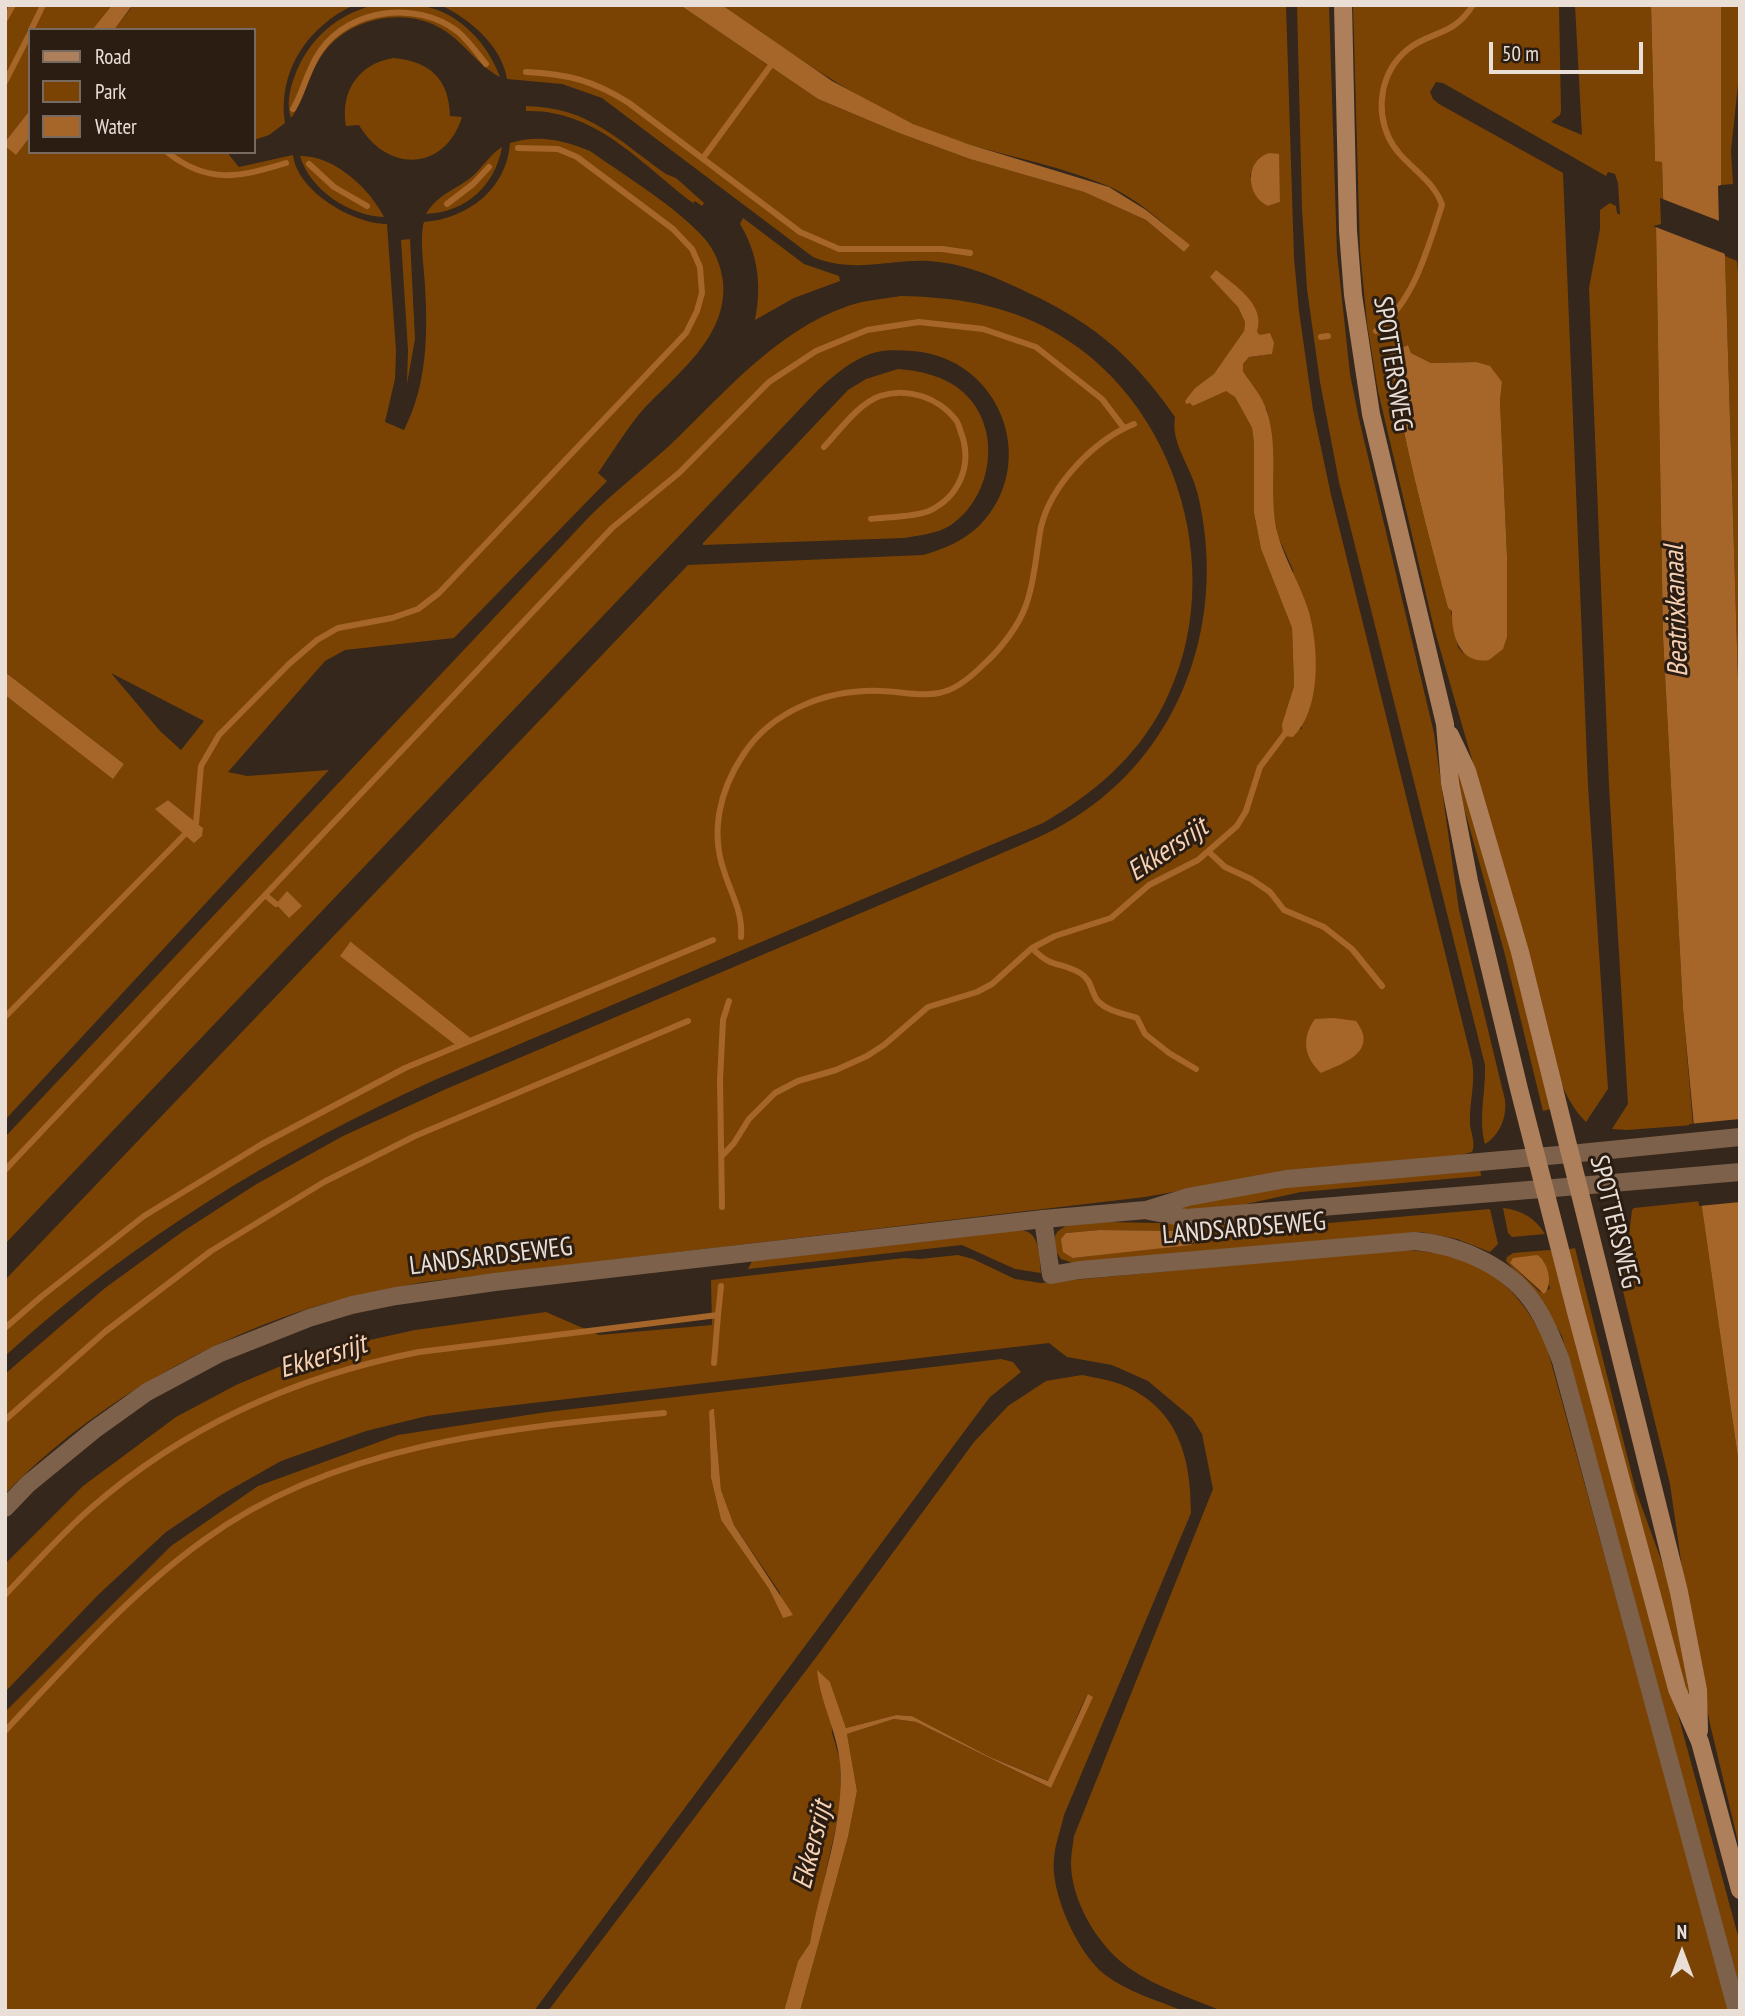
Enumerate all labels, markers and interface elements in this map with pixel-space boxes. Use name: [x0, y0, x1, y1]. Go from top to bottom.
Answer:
legend: [28, 28, 256, 154]
scale bar: [1493, 28, 1647, 72]
text: 50 m: [1502, 40, 1539, 67]
text: Road: [95, 43, 131, 70]
text: Park: [95, 78, 126, 105]
text: Water: [95, 113, 137, 140]
street label: SPOTTERSWEG: [1366, 295, 1418, 433]
water label: Beatrixkanaal: [1658, 544, 1696, 678]
water label: Ekkersrijt: [1121, 811, 1215, 889]
street label: SPOTTERSWEG: [1582, 1152, 1646, 1292]
street label: LANDSARDSEWEG: [1161, 1206, 1327, 1252]
street label: LANDSARDSEWEG: [408, 1232, 574, 1282]
water label: Ekkersrijt: [275, 1328, 371, 1386]
water label: Ekkersrijt: [786, 1797, 840, 1893]
north arrow: [1647, 1918, 1717, 1988]
text: N: [1677, 1920, 1687, 1944]

